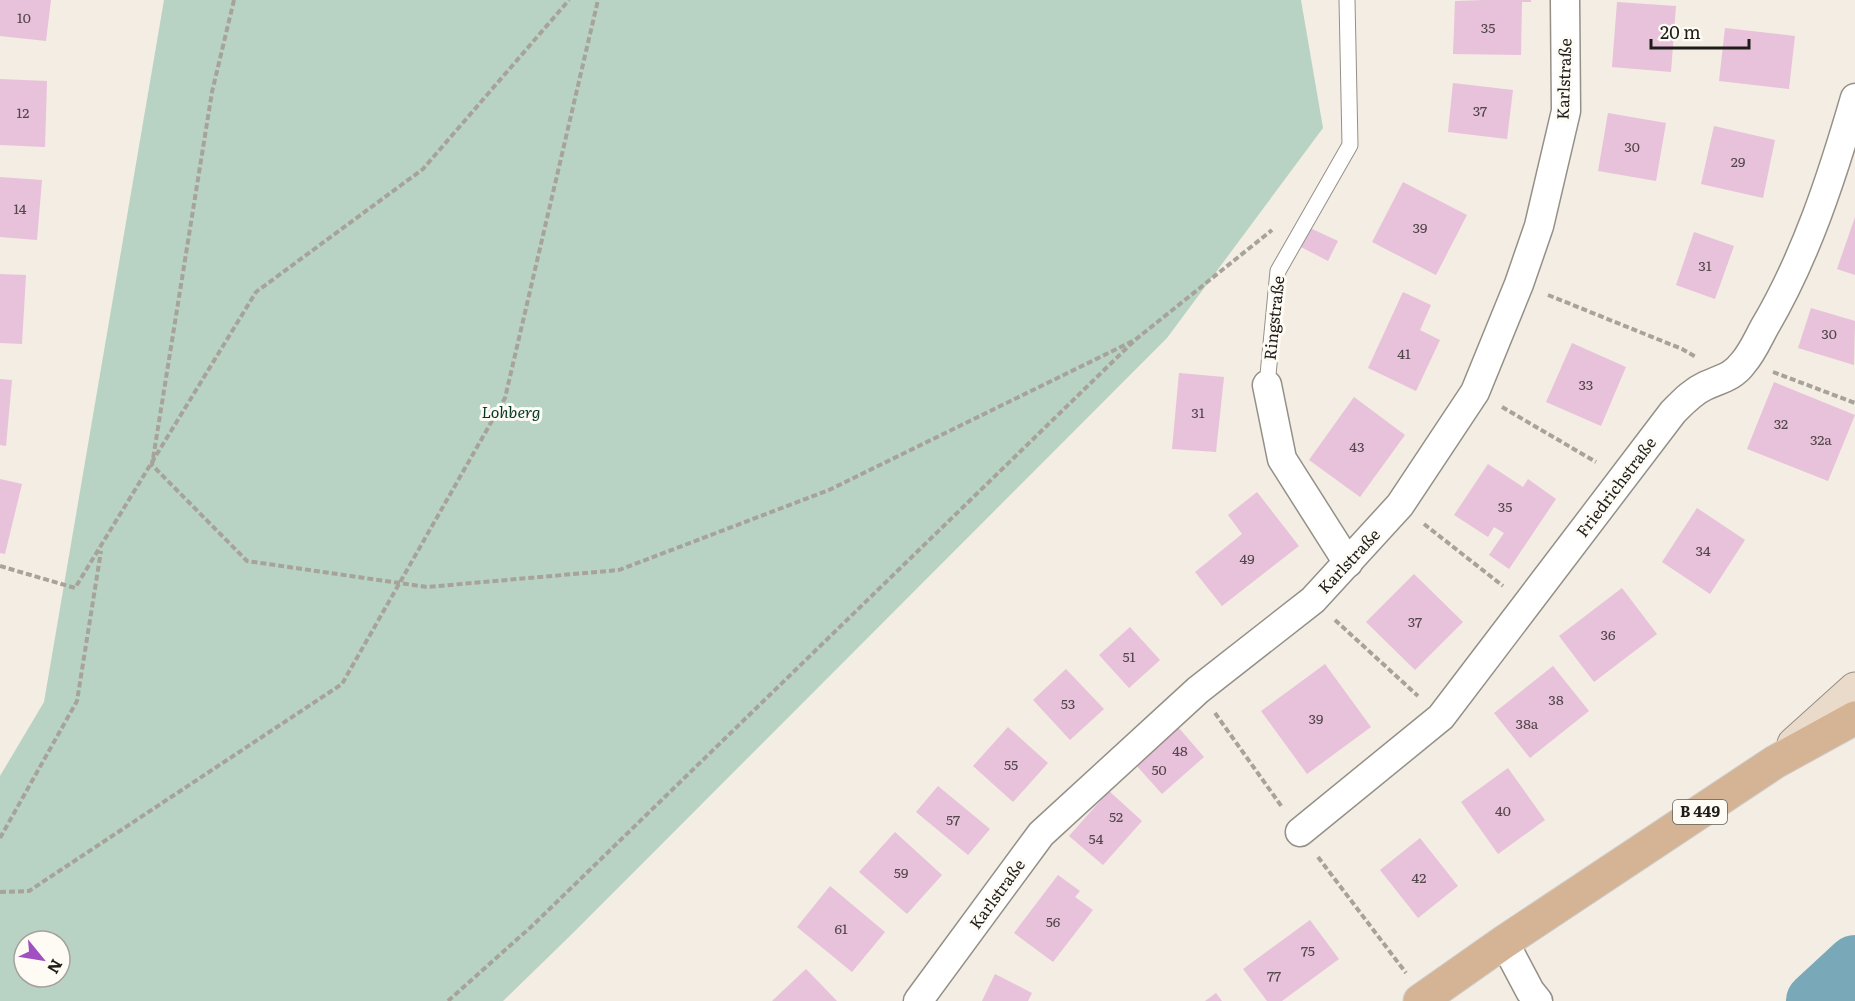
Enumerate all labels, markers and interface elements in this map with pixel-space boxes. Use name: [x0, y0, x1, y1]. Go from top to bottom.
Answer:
house number: 10: [17, 7, 31, 27]
scale bar: [1651, 12, 1748, 50]
house number: 35: [1481, 17, 1495, 37]
text: 20 m: [1660, 18, 1701, 45]
street label: Karlstraße: [1550, 38, 1576, 120]
house number: 37: [1473, 100, 1487, 120]
house number: 12: [17, 102, 29, 122]
house number: 30: [1624, 136, 1640, 156]
house number: 29: [1731, 151, 1745, 171]
house number: 14: [14, 198, 27, 218]
house number: 39: [1413, 217, 1427, 237]
house number: 31: [1698, 255, 1712, 275]
street label: Ringstraße: [1257, 275, 1289, 361]
house number: 30: [1821, 323, 1837, 343]
house number: 41: [1397, 343, 1411, 363]
house number: 33: [1579, 374, 1593, 394]
park label: Lohberg: [481, 399, 541, 423]
house number: 31: [1191, 402, 1205, 422]
house number: 32: [1774, 413, 1788, 433]
house number: 32a: [1810, 429, 1832, 449]
street label: Friedrichstraße: [1569, 431, 1661, 542]
house number: 43: [1349, 436, 1365, 456]
house number: 35: [1498, 496, 1512, 516]
street label: Karlstraße: [1312, 522, 1385, 598]
house number: 34: [1695, 540, 1711, 560]
house number: 49: [1239, 548, 1255, 568]
house number: 37: [1408, 611, 1422, 631]
house number: 36: [1600, 624, 1616, 644]
house number: 51: [1123, 646, 1136, 666]
house number: 38: [1548, 689, 1564, 709]
house number: 53: [1061, 693, 1075, 713]
house number: 39: [1309, 708, 1323, 728]
house number: 38a: [1516, 713, 1539, 733]
house number: 48: [1172, 740, 1188, 760]
house number: 55: [1004, 754, 1018, 774]
house number: 50: [1151, 759, 1167, 779]
house number: 40: [1495, 800, 1511, 820]
road number: B 449: [1673, 800, 1727, 824]
house number: 52: [1109, 806, 1123, 826]
house number: 57: [946, 809, 960, 829]
house number: 54: [1089, 828, 1104, 848]
street label: Karlstraße: [963, 853, 1030, 933]
house number: 59: [894, 862, 908, 882]
house number: 42: [1412, 867, 1426, 887]
house number: 56: [1046, 911, 1061, 931]
house number: 61: [834, 918, 848, 938]
north arrow: [12, 929, 72, 989]
house number: 75: [1301, 940, 1315, 960]
text: N: [42, 955, 70, 979]
house number: 77: [1267, 965, 1281, 985]

